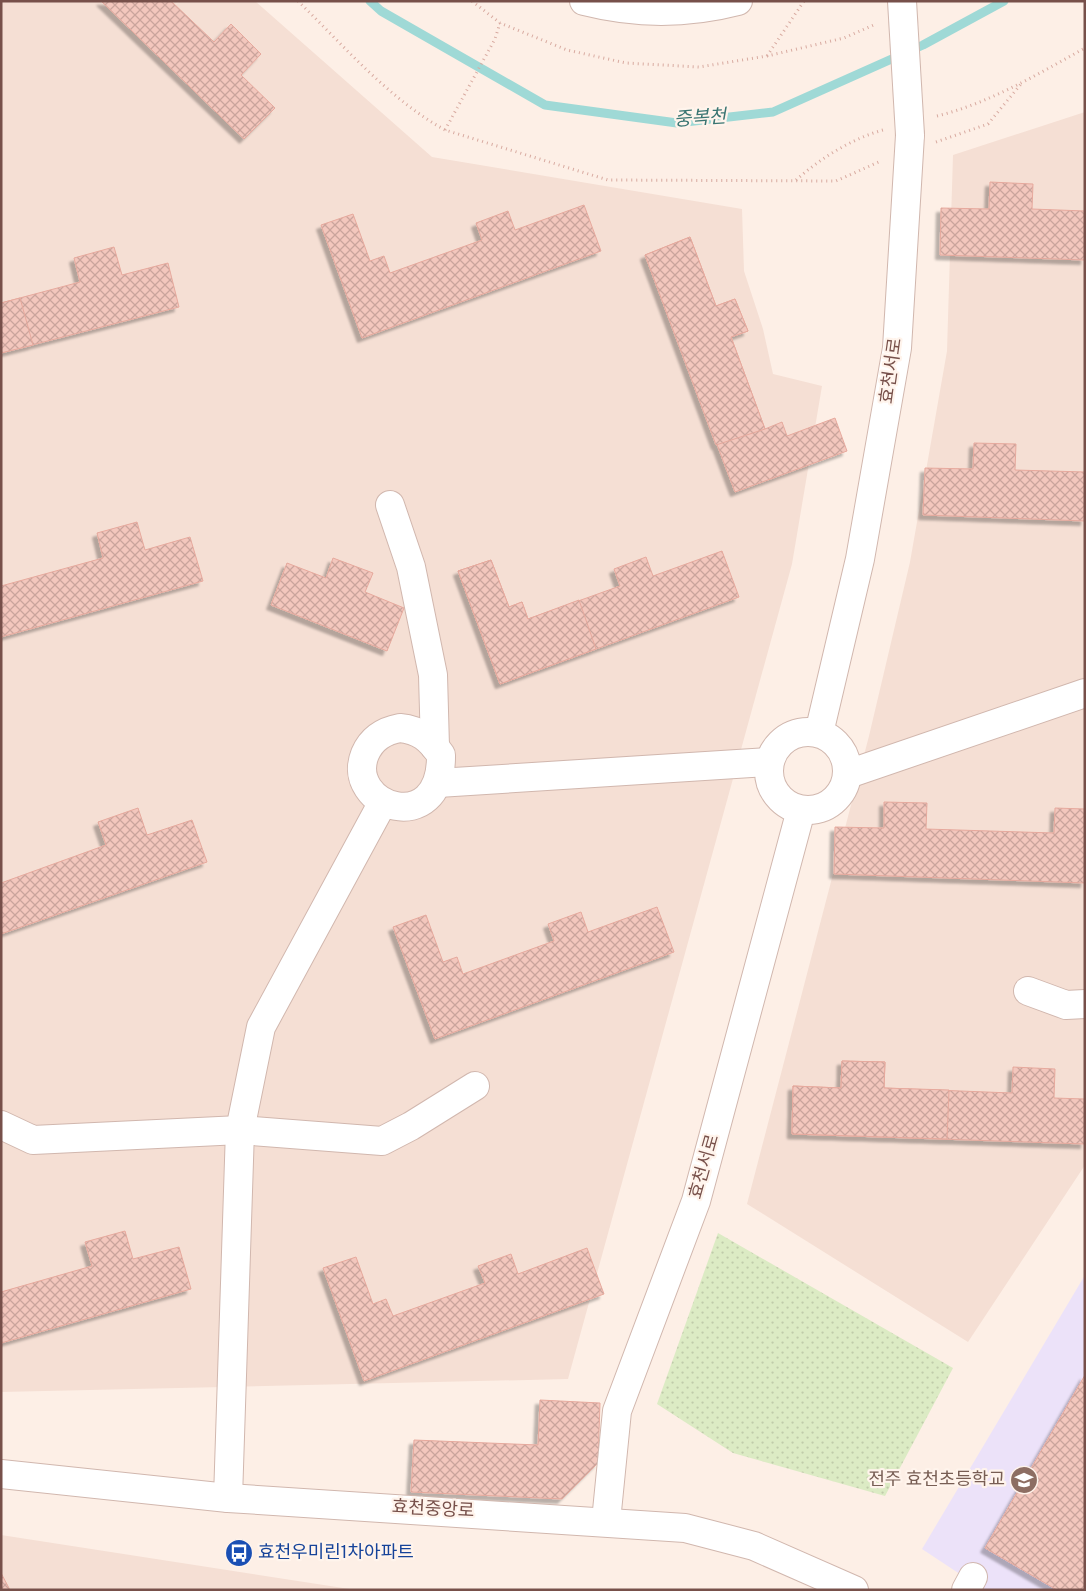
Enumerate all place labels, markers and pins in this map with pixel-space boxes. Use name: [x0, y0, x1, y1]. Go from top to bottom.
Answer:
school or university icon: 전주 효천초등학교: [1009, 1465, 1039, 1495]
place label: 전주 효천초등학교: [868, 1469, 1005, 1492]
bus stop icon: 효천우미린1차아파트: [224, 1538, 254, 1568]
place label: 효천우미린1차아파트: [258, 1542, 414, 1565]

